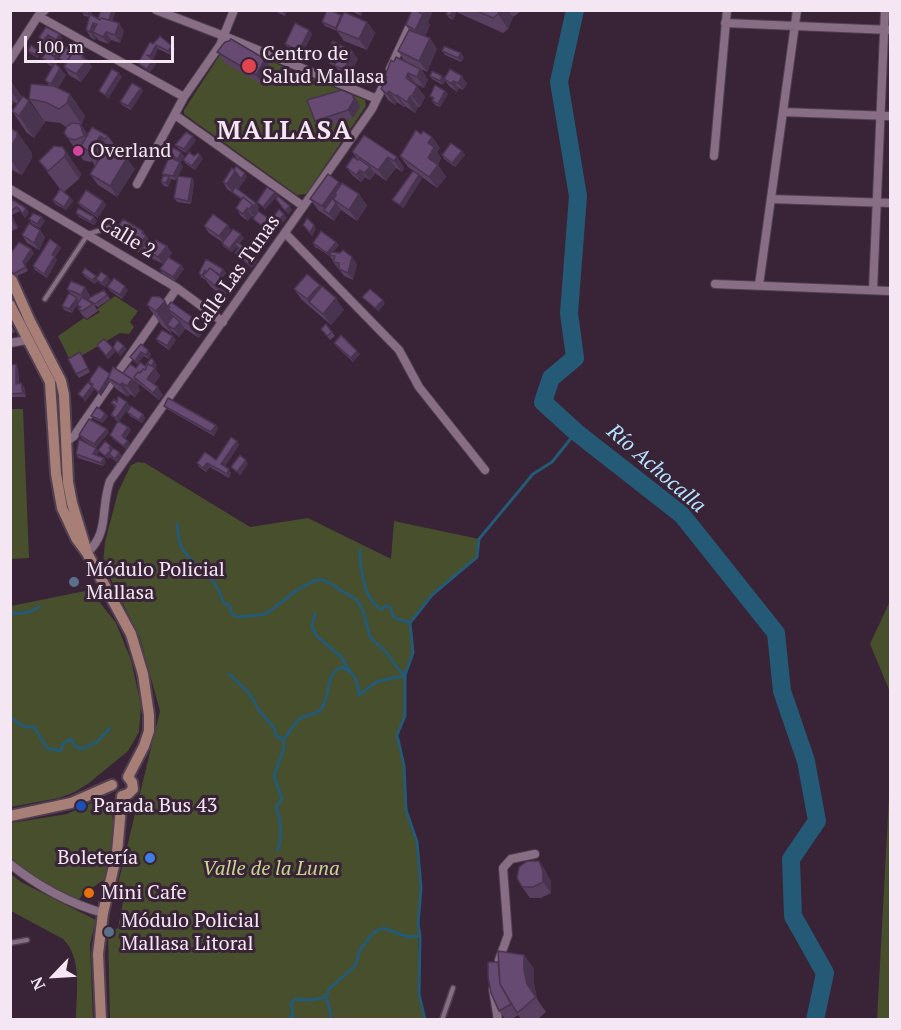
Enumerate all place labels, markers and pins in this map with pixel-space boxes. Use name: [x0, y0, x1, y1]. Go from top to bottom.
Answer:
place label: Centro de Salud Mallasa: [262, 42, 385, 89]
marker: Centro de Salud Mallasa: [240, 57, 258, 75]
place label: Overland: [90, 139, 171, 163]
marker: Overland: [71, 144, 85, 158]
place label: Módulo Policial Mallasa: [86, 558, 225, 605]
marker: Módulo Policial Mallasa: [67, 575, 81, 589]
place label: Parada Bus 43: [93, 794, 217, 818]
marker: Parada Bus 43: [74, 799, 88, 813]
place label: Boletería: [57, 846, 138, 870]
marker: Boletería: [143, 851, 157, 865]
place label: Mini Cafe: [101, 881, 187, 905]
marker: Mini Cafe: [82, 886, 96, 900]
place label: Módulo Policial Mallasa Litoral: [121, 909, 260, 956]
marker: Módulo Policial Mallasa Litoral: [102, 925, 116, 939]

